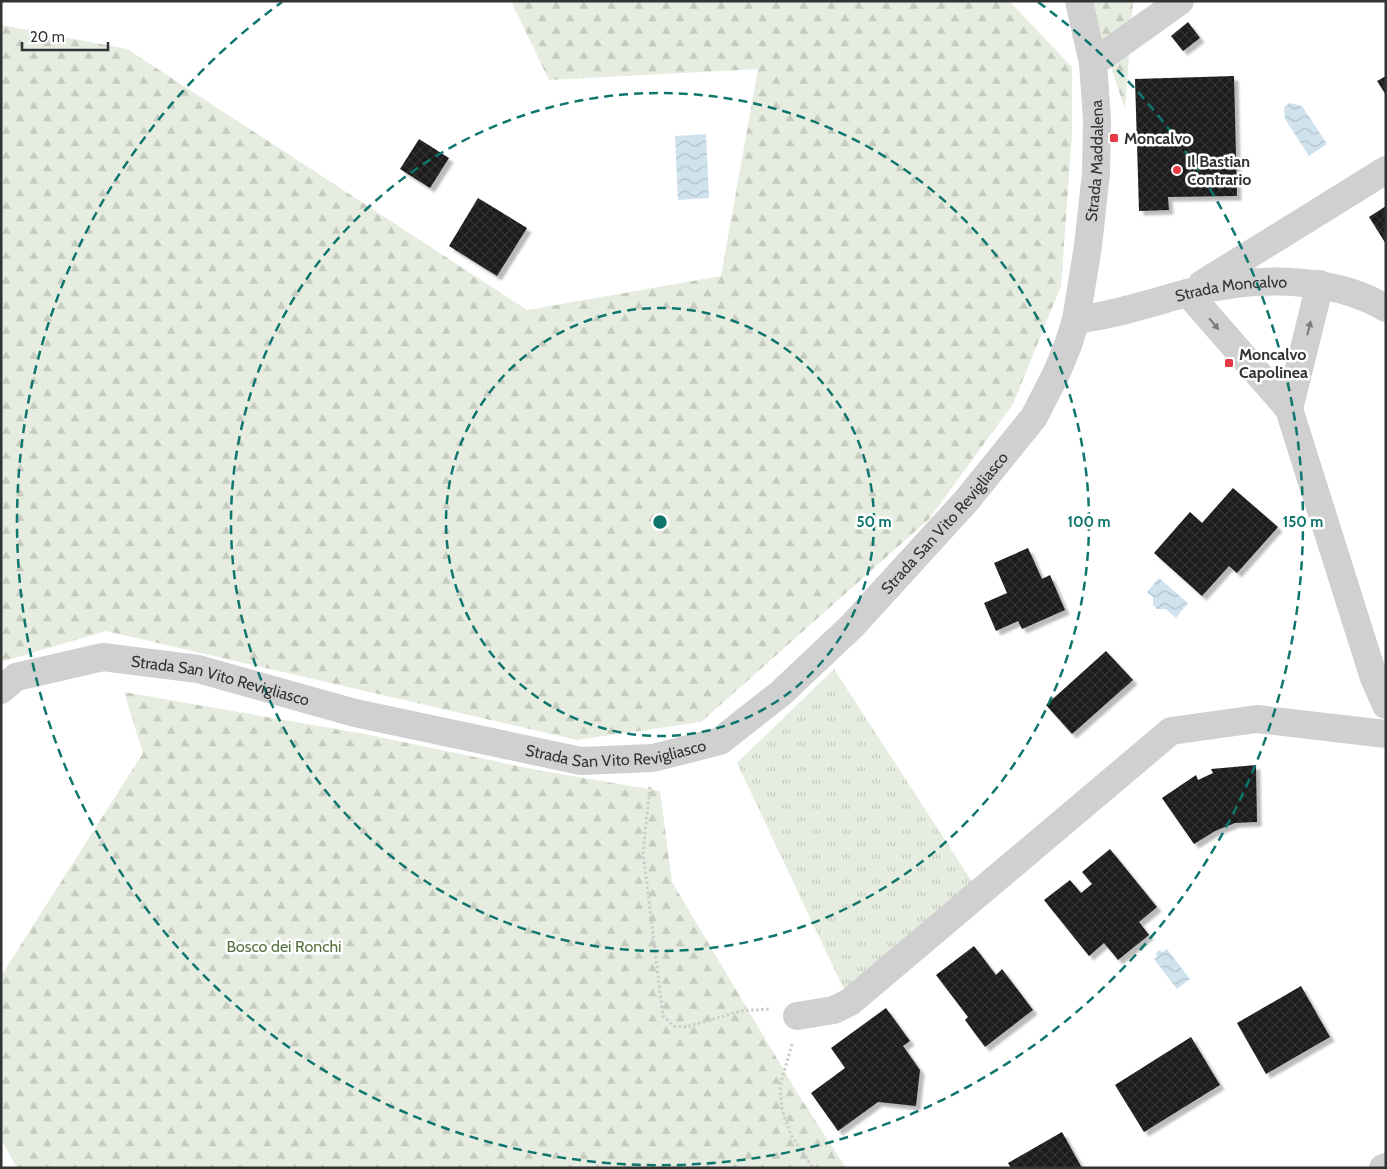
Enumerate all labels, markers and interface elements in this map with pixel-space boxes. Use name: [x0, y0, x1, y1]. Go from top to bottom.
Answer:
scale bar: [22, 20, 109, 52]
text: 20 m: [30, 28, 65, 46]
street label: Strada Maddalena: [1082, 99, 1107, 223]
place label: Moncalvo: [1124, 129, 1191, 148]
marker: Moncalvo: [1108, 132, 1120, 144]
place label: Il Bastian Contrario: [1187, 152, 1251, 189]
marker: Il Bastian Contrario: [1171, 164, 1183, 176]
street label: Strada Moncalvo: [1173, 272, 1288, 306]
one-way arrow: [1208, 318, 1220, 330]
one-way arrow: [1306, 320, 1314, 335]
place label: Moncalvo Capolinea: [1239, 345, 1308, 382]
marker: Moncalvo Capolinea: [1223, 357, 1235, 369]
street label: Strada San Vito Revigliasco: [877, 448, 1012, 598]
centre of rings: [651, 513, 669, 531]
text: 50 m: [856, 513, 892, 531]
text: 100 m: [1067, 513, 1111, 531]
text: 150 m: [1283, 513, 1323, 531]
street label: Strada San Vito Revigliasco: [130, 652, 312, 710]
street label: Strada San Vito Revigliasco: [524, 736, 708, 771]
park label: Bosco dei Ronchi: [226, 937, 342, 956]

